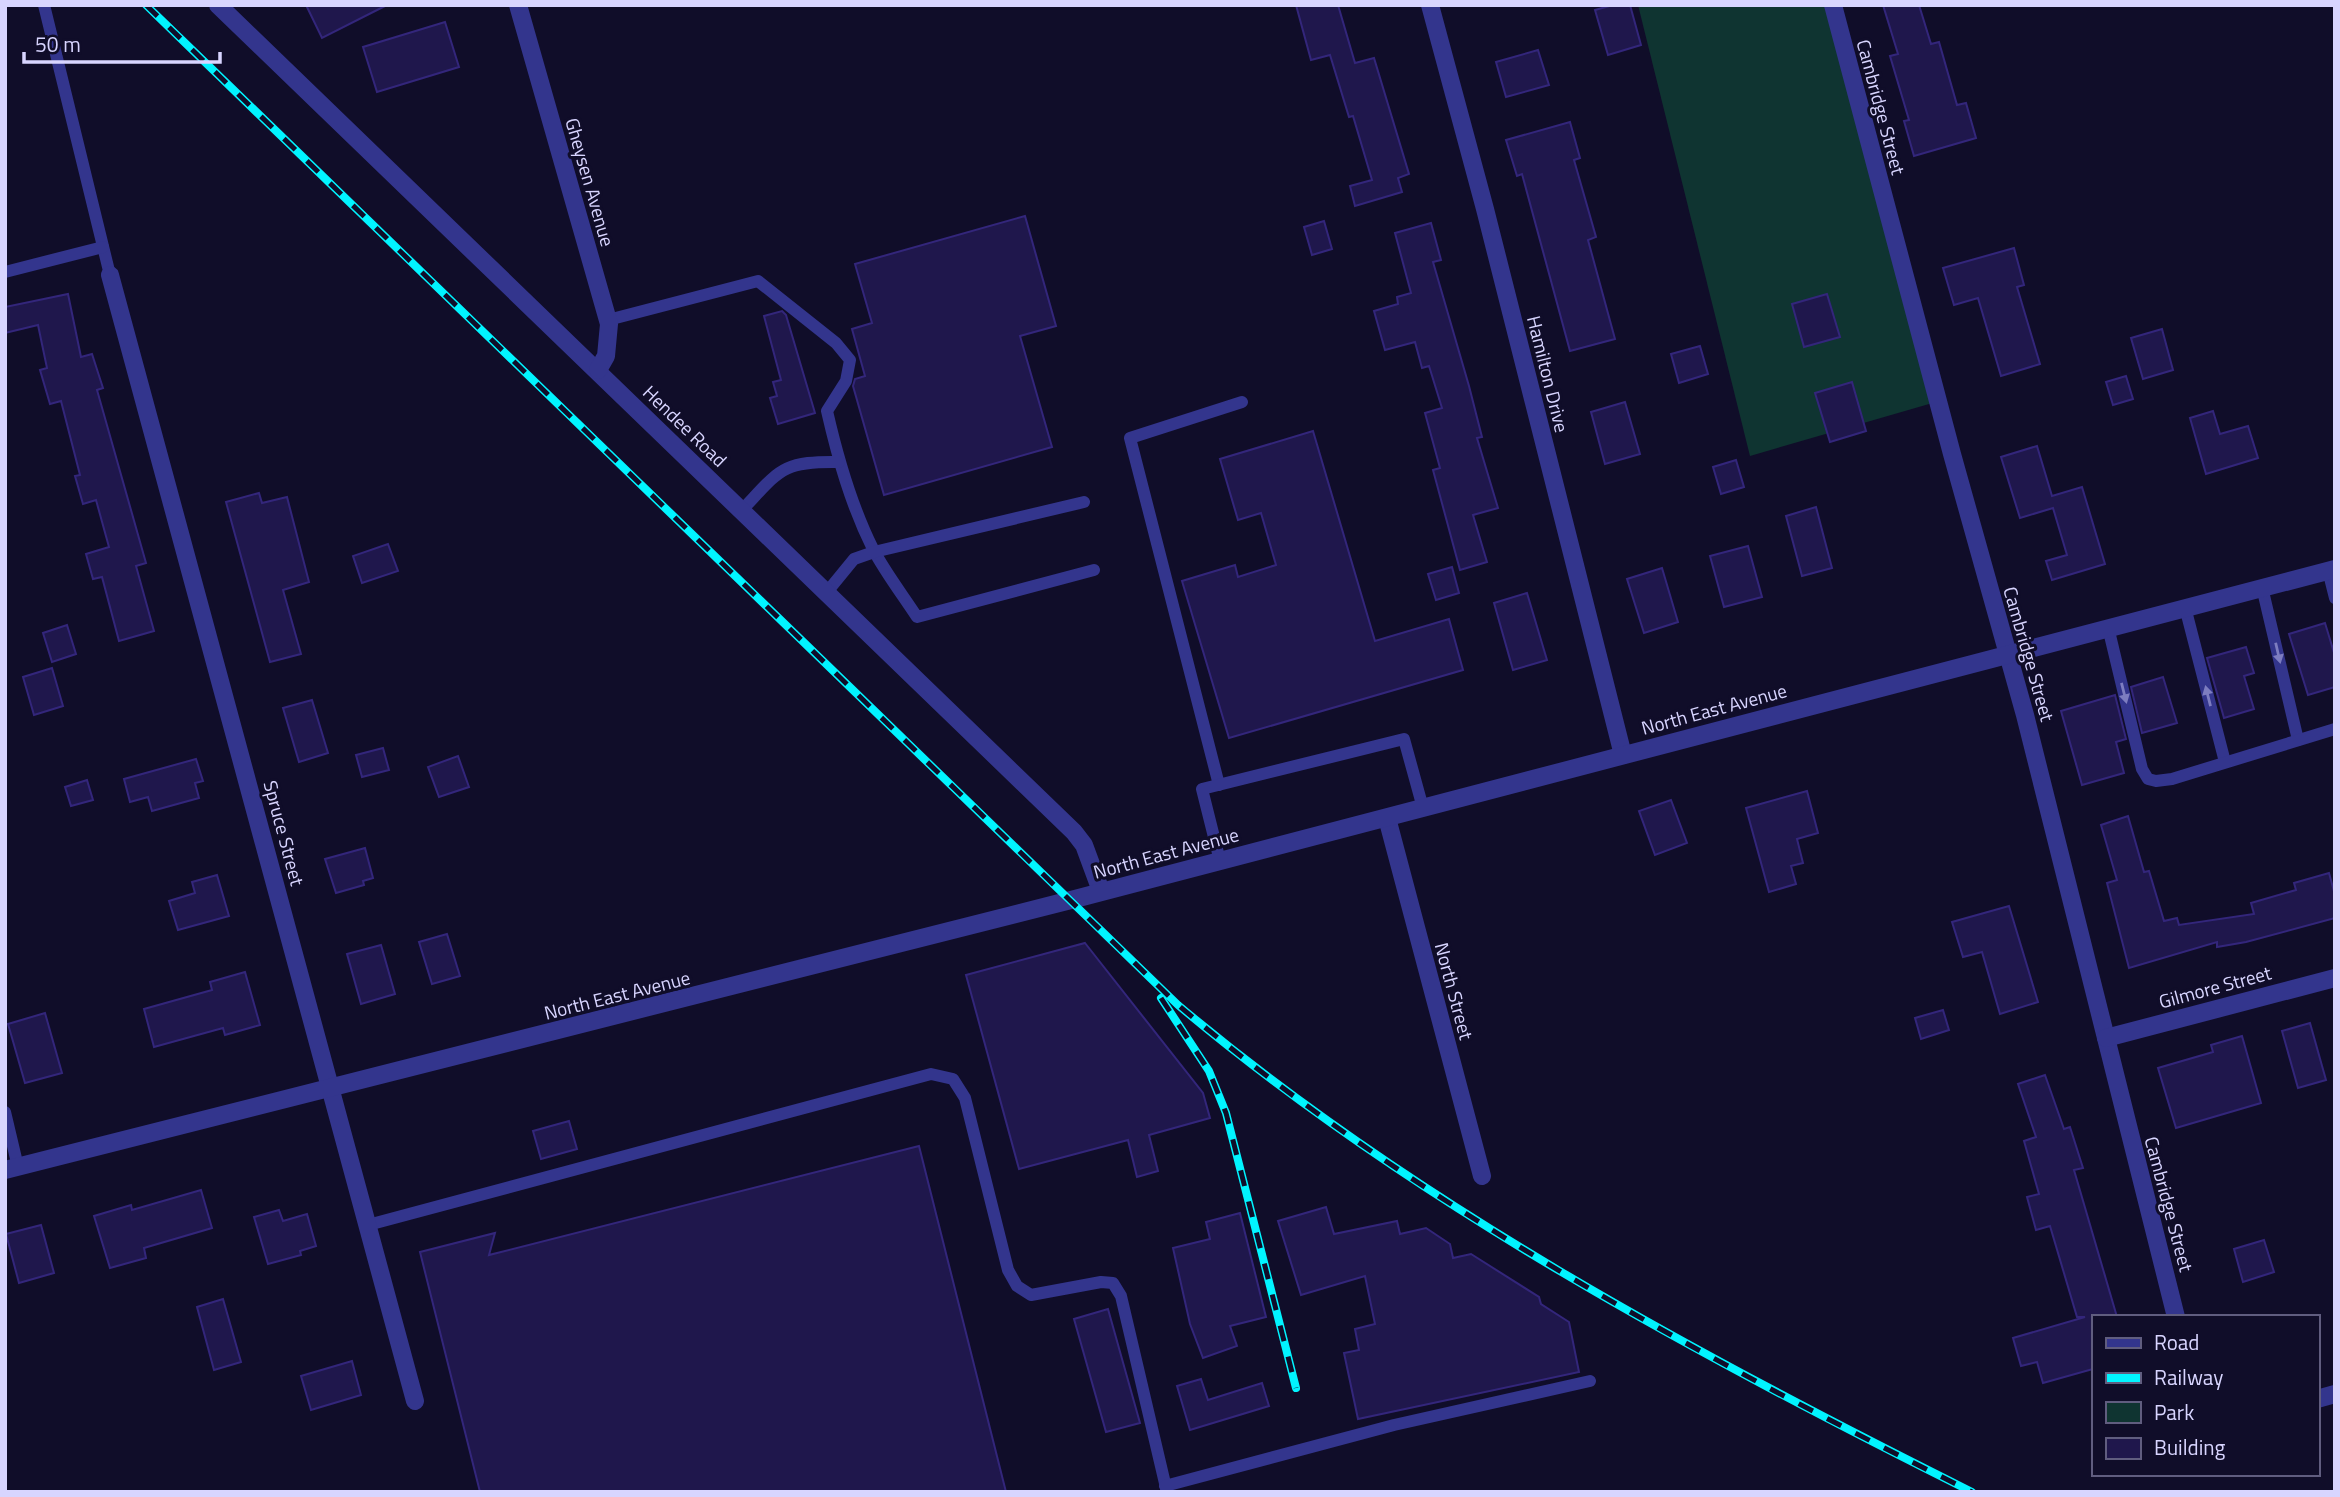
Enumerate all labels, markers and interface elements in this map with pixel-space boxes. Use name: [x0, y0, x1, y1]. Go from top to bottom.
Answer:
scale bar: [24, 21, 220, 65]
text: 50 m: [35, 28, 81, 60]
street label: Cambridge Street: [1849, 36, 1914, 178]
street label: Gheysen Avenue: [558, 114, 623, 250]
street label: Hamilton Drive: [1520, 312, 1577, 435]
street label: Hendee Road: [637, 378, 734, 473]
street label: Cambridge Street: [1996, 583, 2063, 725]
one-way arrow: [2272, 643, 2283, 665]
street label: North East Avenue: [1638, 675, 1790, 742]
one-way arrow: [2119, 682, 2130, 704]
one-way arrow: [2202, 685, 2213, 707]
street label: Spruce Street: [257, 777, 313, 889]
street label: North East Avenue: [1090, 819, 1242, 886]
street label: North Street: [1428, 939, 1481, 1043]
street label: Gilmore Street: [2155, 958, 2275, 1015]
street label: North East Avenue: [541, 962, 693, 1027]
street label: Cambridge Street: [2137, 1133, 2202, 1275]
legend: [2092, 1315, 2319, 1476]
text: Road: [2154, 1326, 2199, 1358]
text: Railway: [2154, 1361, 2223, 1393]
text: Park: [2154, 1396, 2194, 1428]
text: Building: [2154, 1431, 2226, 1463]

